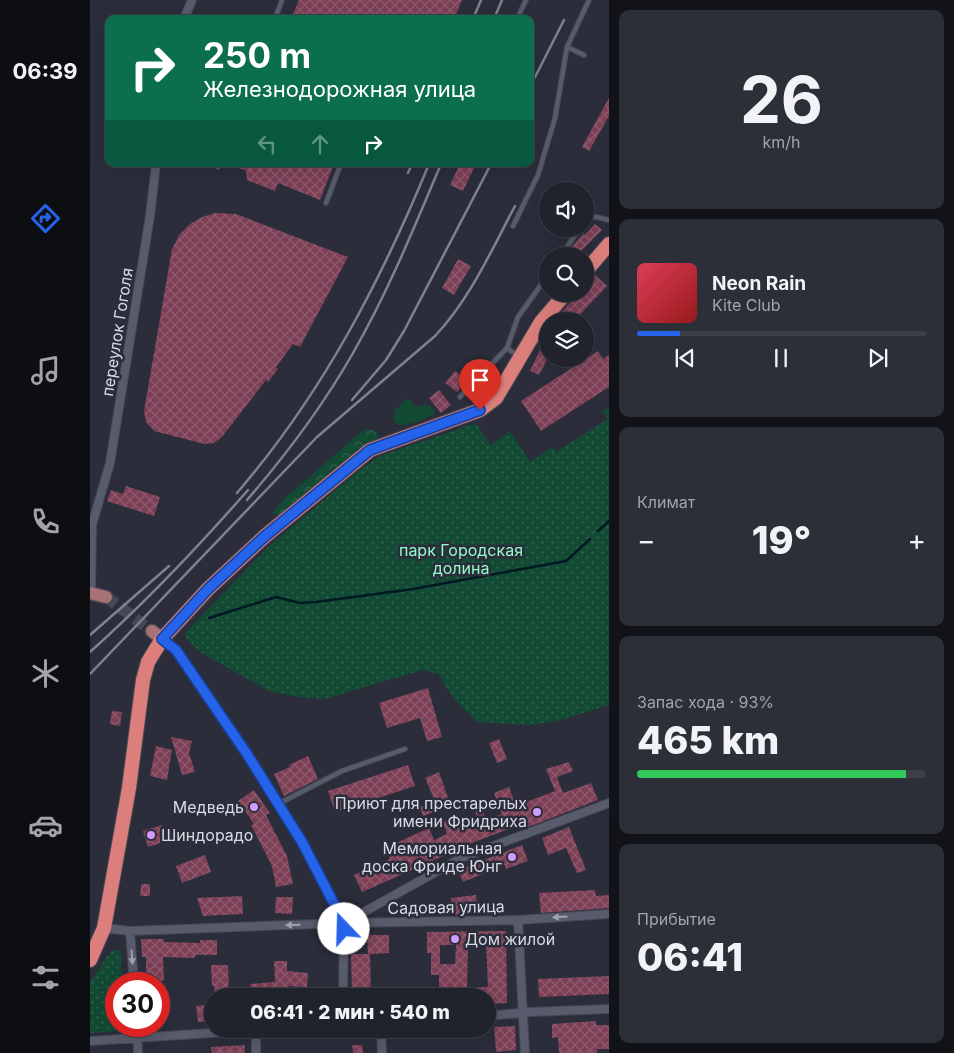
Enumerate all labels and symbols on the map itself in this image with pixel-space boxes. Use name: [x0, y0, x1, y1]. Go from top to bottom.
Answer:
street label: переулок Гоголя: [97, 266, 137, 398]
pin: [459, 359, 501, 410]
park label: парк Городская долина: [399, 540, 523, 578]
place label: Приют для престарелых имени Фридриха: [335, 793, 527, 831]
place label: Медведь: [173, 797, 244, 817]
marker: Медведь: [248, 801, 260, 813]
marker: Приют для престарелых имени Фридриха: [531, 806, 543, 818]
place label: Шиндорадо: [161, 825, 253, 845]
marker: Шиндорадо: [145, 829, 157, 841]
place label: Мемориальная доска Фриде Юнг: [362, 838, 502, 876]
marker: Мемориальная доска Фриде Юнг: [506, 851, 518, 863]
street label: Садовая улица: [387, 896, 505, 918]
position arrow: [317, 902, 369, 954]
one-way arrow: [552, 913, 568, 921]
one-way arrow: [285, 921, 301, 929]
place label: Дом жилой: [465, 929, 555, 949]
marker: Дом жилой: [449, 933, 461, 945]
one-way arrow: [128, 949, 136, 965]
speed limit sign: 30: [105, 972, 170, 1037]

